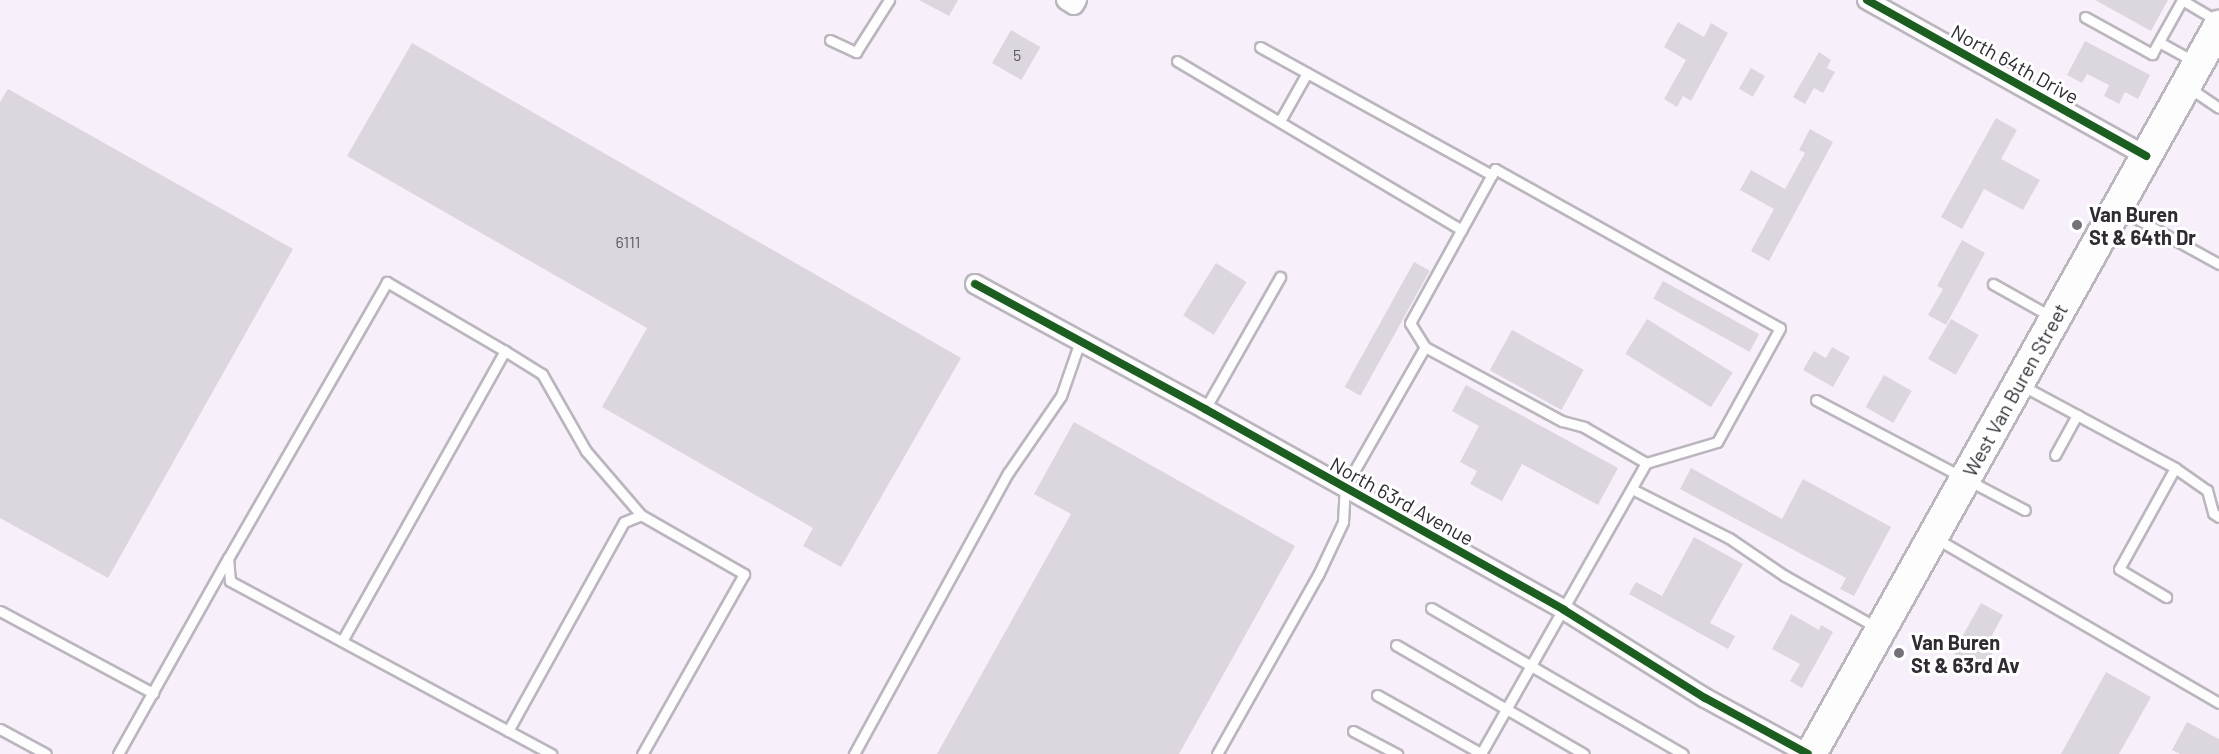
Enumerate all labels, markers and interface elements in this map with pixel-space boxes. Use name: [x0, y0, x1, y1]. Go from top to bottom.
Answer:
street label: North 64th Drive: [1947, 19, 2083, 109]
house number: 5: [1013, 45, 1021, 65]
place label: Van Buren St & 64th Dr: [2089, 202, 2196, 249]
marker: Van Buren St & 64th Dr: [2070, 218, 2084, 232]
house number: 6111: [616, 232, 640, 252]
street label: West Van Buren Street: [1957, 299, 2073, 481]
street label: North 63rd Avenue: [1326, 452, 1478, 550]
place label: Van Buren St & 63rd Av: [1911, 630, 2020, 677]
marker: Van Buren St & 63rd Av: [1892, 646, 1906, 660]

